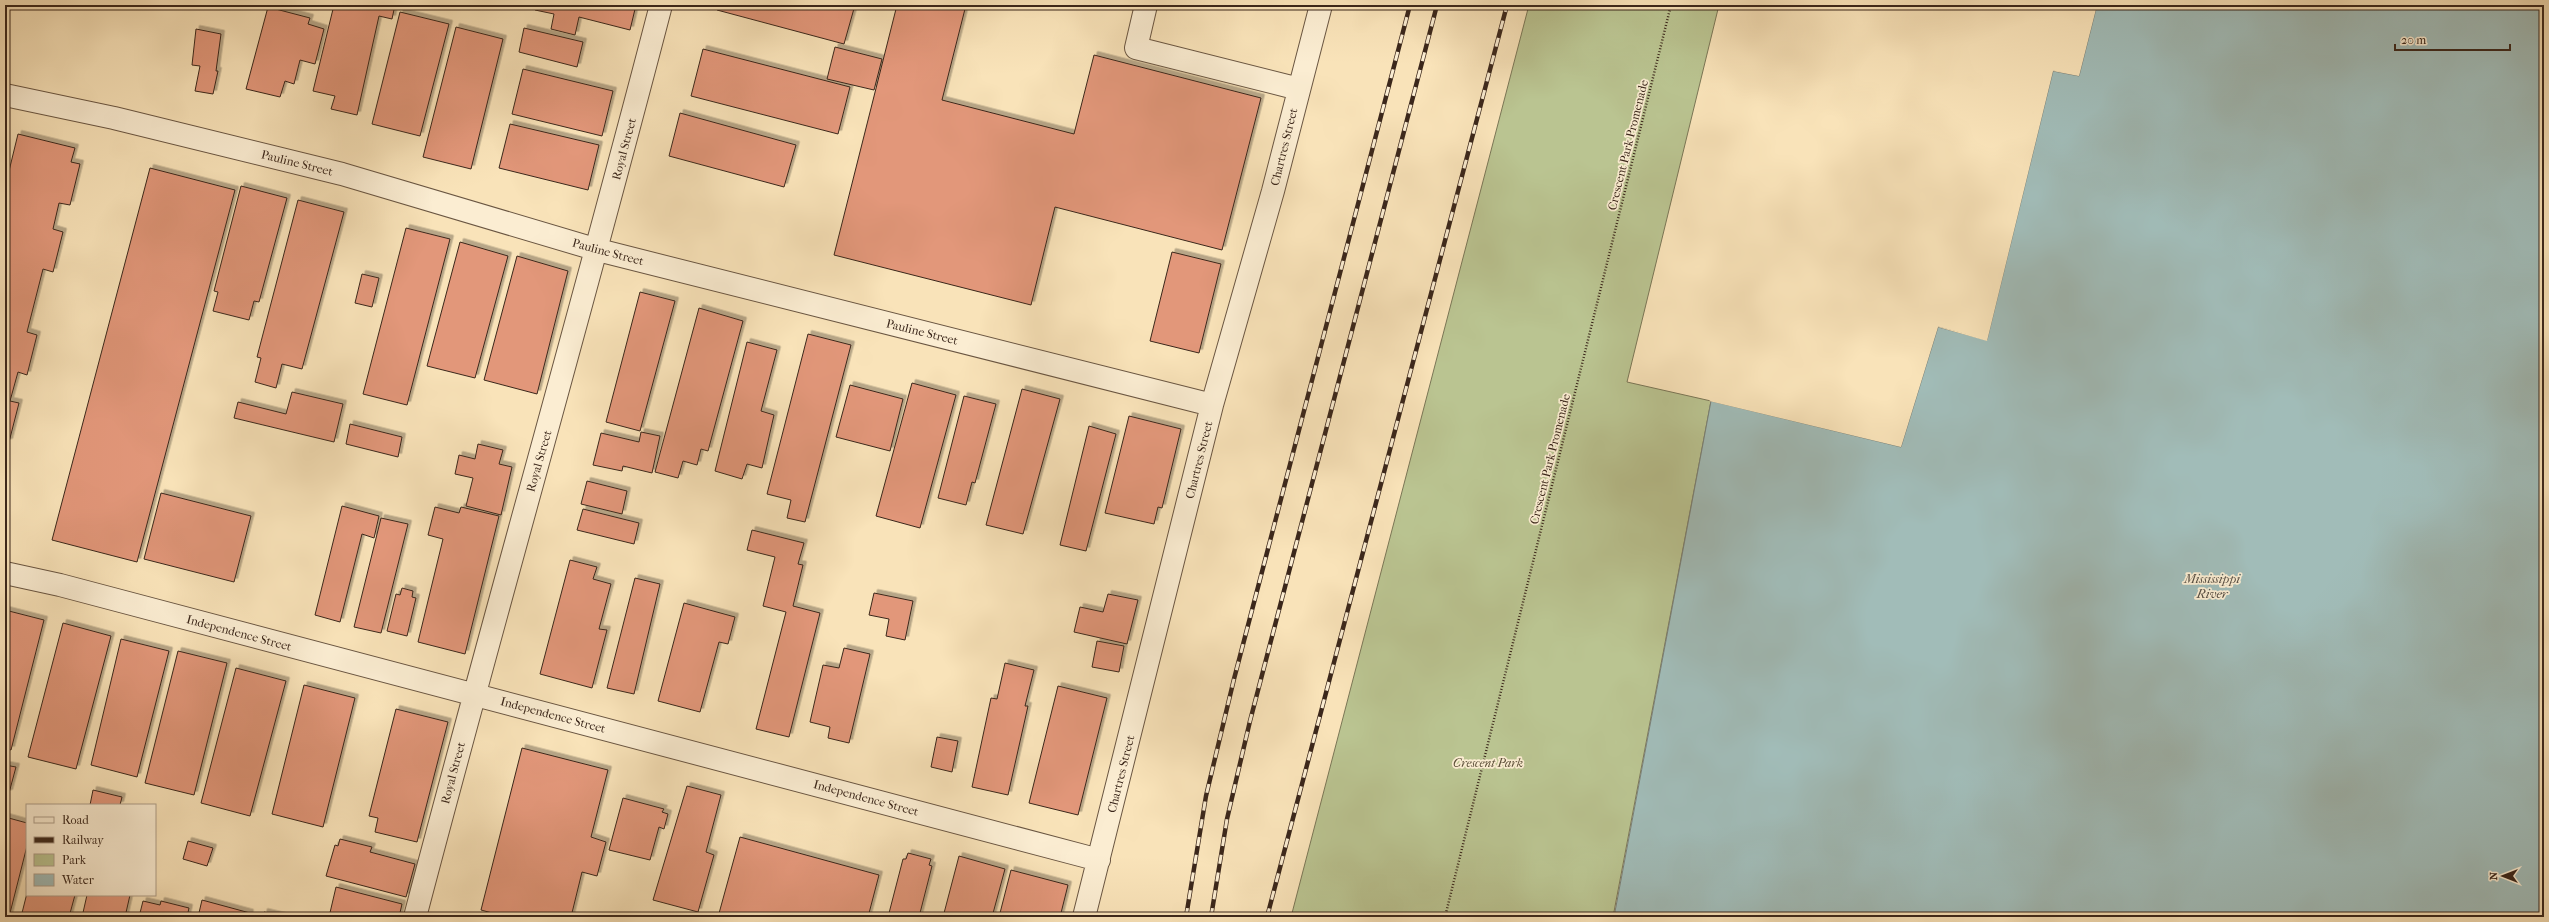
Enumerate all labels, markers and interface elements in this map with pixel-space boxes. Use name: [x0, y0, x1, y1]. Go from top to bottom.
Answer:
scale bar: [2395, 26, 2510, 52]
text: 20 m: [2401, 33, 2426, 47]
street label: Crescent Park Promenade: [1605, 78, 1651, 212]
street label: Chartres Street: [1268, 106, 1301, 187]
street label: Royal Street: [609, 116, 639, 182]
street label: Pauline Street: [260, 147, 335, 179]
street label: Pauline Street: [571, 236, 646, 268]
street label: Pauline Street: [885, 316, 960, 348]
street label: Crescent Park Promenade: [1527, 392, 1573, 526]
street label: Chartres Street: [1183, 419, 1216, 500]
street label: Royal Street: [524, 428, 555, 494]
water label: Mississippi River: [2183, 571, 2241, 601]
street label: Independence Street: [185, 612, 294, 654]
street label: Independence Street: [499, 694, 608, 736]
street label: Chartres Street: [1105, 733, 1138, 814]
street label: Royal Street: [438, 740, 468, 806]
park label: Crescent Park: [1453, 756, 1523, 770]
street label: Independence Street: [812, 777, 921, 819]
legend: [26, 804, 156, 896]
text: Road: [62, 813, 89, 827]
text: Railway: [62, 833, 104, 847]
text: Park: [62, 853, 87, 867]
north arrow: [2483, 856, 2523, 896]
text: N: [2487, 871, 2500, 880]
text: Water: [61, 873, 95, 887]

